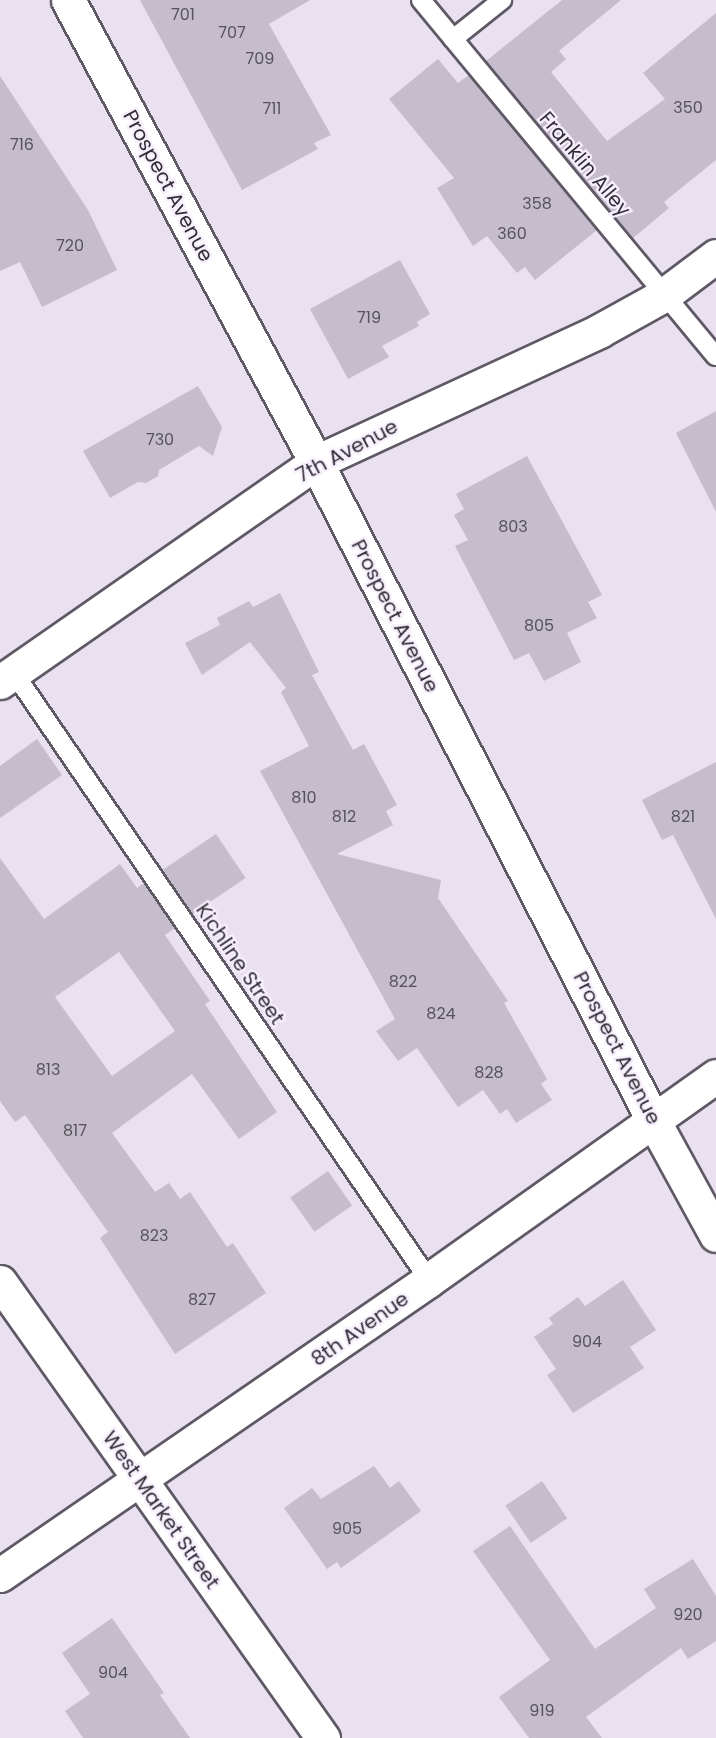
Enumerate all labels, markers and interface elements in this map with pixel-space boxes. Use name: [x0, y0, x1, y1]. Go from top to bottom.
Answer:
house number: 701: [171, 5, 195, 25]
house number: 707: [218, 23, 246, 43]
house number: 709: [246, 49, 274, 69]
house number: 350: [673, 98, 703, 118]
house number: 711: [263, 99, 281, 119]
street label: Prospect Avenue: [118, 106, 218, 266]
street label: Franklin Alley: [534, 107, 636, 221]
house number: 716: [10, 135, 34, 155]
house number: 358: [522, 194, 552, 214]
house number: 360: [497, 224, 527, 244]
house number: 720: [56, 236, 84, 256]
house number: 719: [357, 308, 381, 328]
street label: 7th Avenue: [292, 414, 402, 488]
house number: 730: [146, 430, 174, 450]
house number: 803: [498, 517, 528, 537]
street label: Prospect Avenue: [346, 536, 444, 696]
house number: 805: [524, 616, 554, 636]
house number: 810: [291, 788, 317, 808]
house number: 812: [332, 807, 356, 827]
house number: 821: [671, 807, 695, 827]
street label: Kichline Street: [191, 899, 289, 1029]
street label: Prospect Avenue: [568, 968, 666, 1128]
house number: 822: [389, 972, 417, 992]
house number: 824: [426, 1004, 456, 1024]
house number: 813: [36, 1060, 60, 1080]
house number: 828: [474, 1063, 504, 1083]
house number: 817: [63, 1121, 87, 1141]
house number: 823: [140, 1226, 168, 1246]
street label: 8th Avenue: [307, 1287, 413, 1371]
house number: 827: [188, 1290, 216, 1310]
house number: 904: [572, 1332, 602, 1352]
street label: West Market Street: [98, 1427, 224, 1593]
house number: 905: [332, 1519, 362, 1539]
house number: 920: [673, 1605, 703, 1625]
house number: 904: [98, 1663, 128, 1683]
house number: 919: [529, 1701, 555, 1721]

